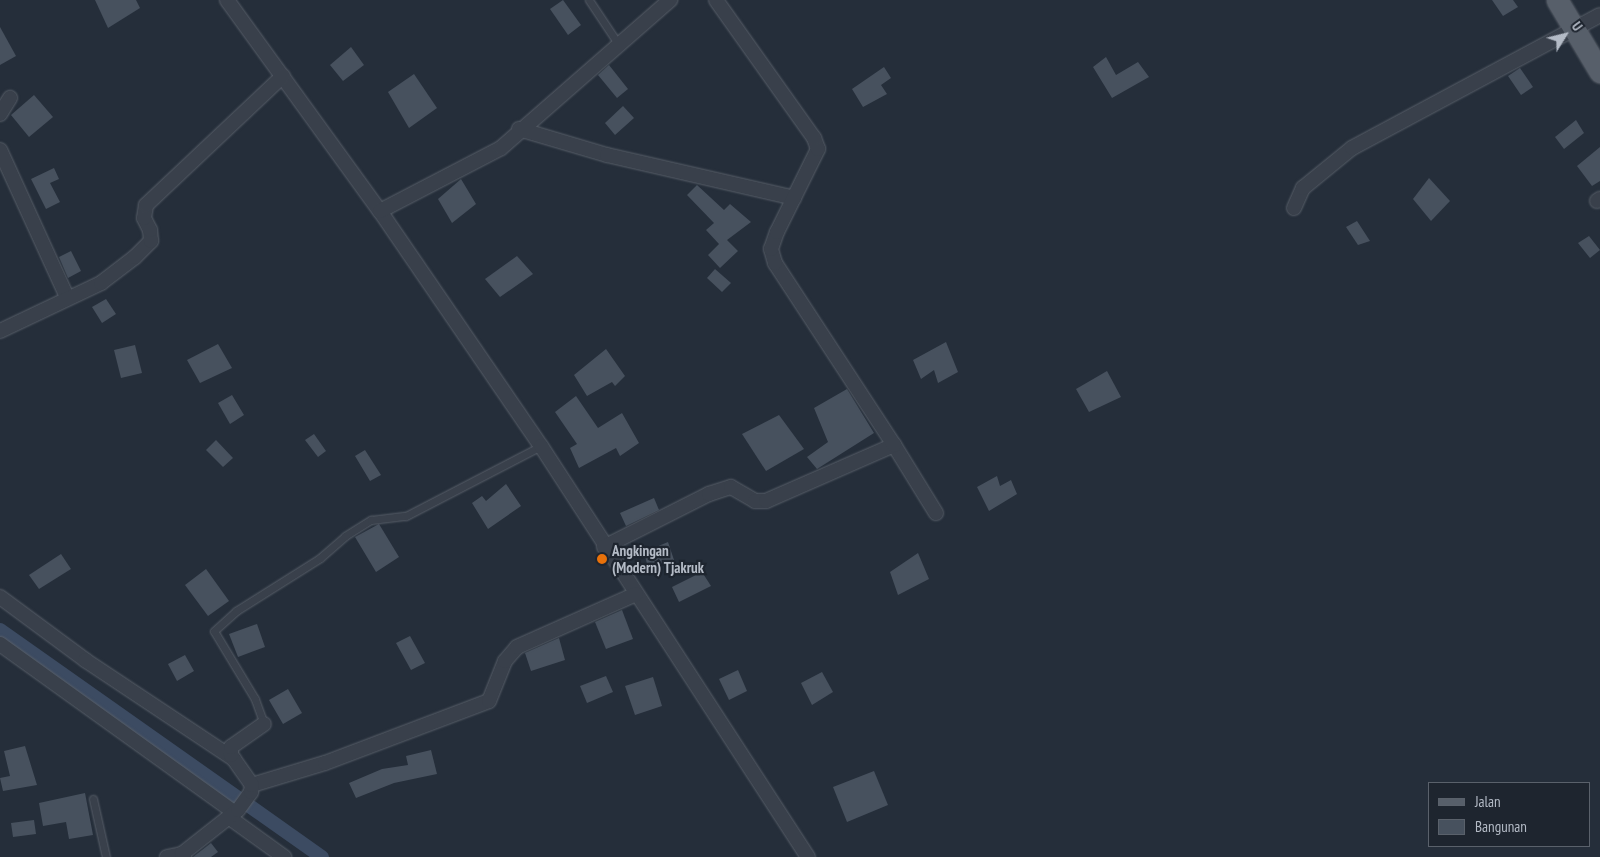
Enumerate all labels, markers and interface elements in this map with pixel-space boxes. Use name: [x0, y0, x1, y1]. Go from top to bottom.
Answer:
north arrow: [1540, 10, 1590, 60]
text: U: [1568, 18, 1587, 34]
place label: Angkingan (Modern) Tjakruk: [612, 541, 704, 576]
marker: Angkingan (Modern) Tjakruk: [596, 553, 608, 565]
legend: [1428, 782, 1590, 847]
text: Jalan: [1475, 792, 1501, 811]
text: Bangunan: [1475, 817, 1527, 836]

